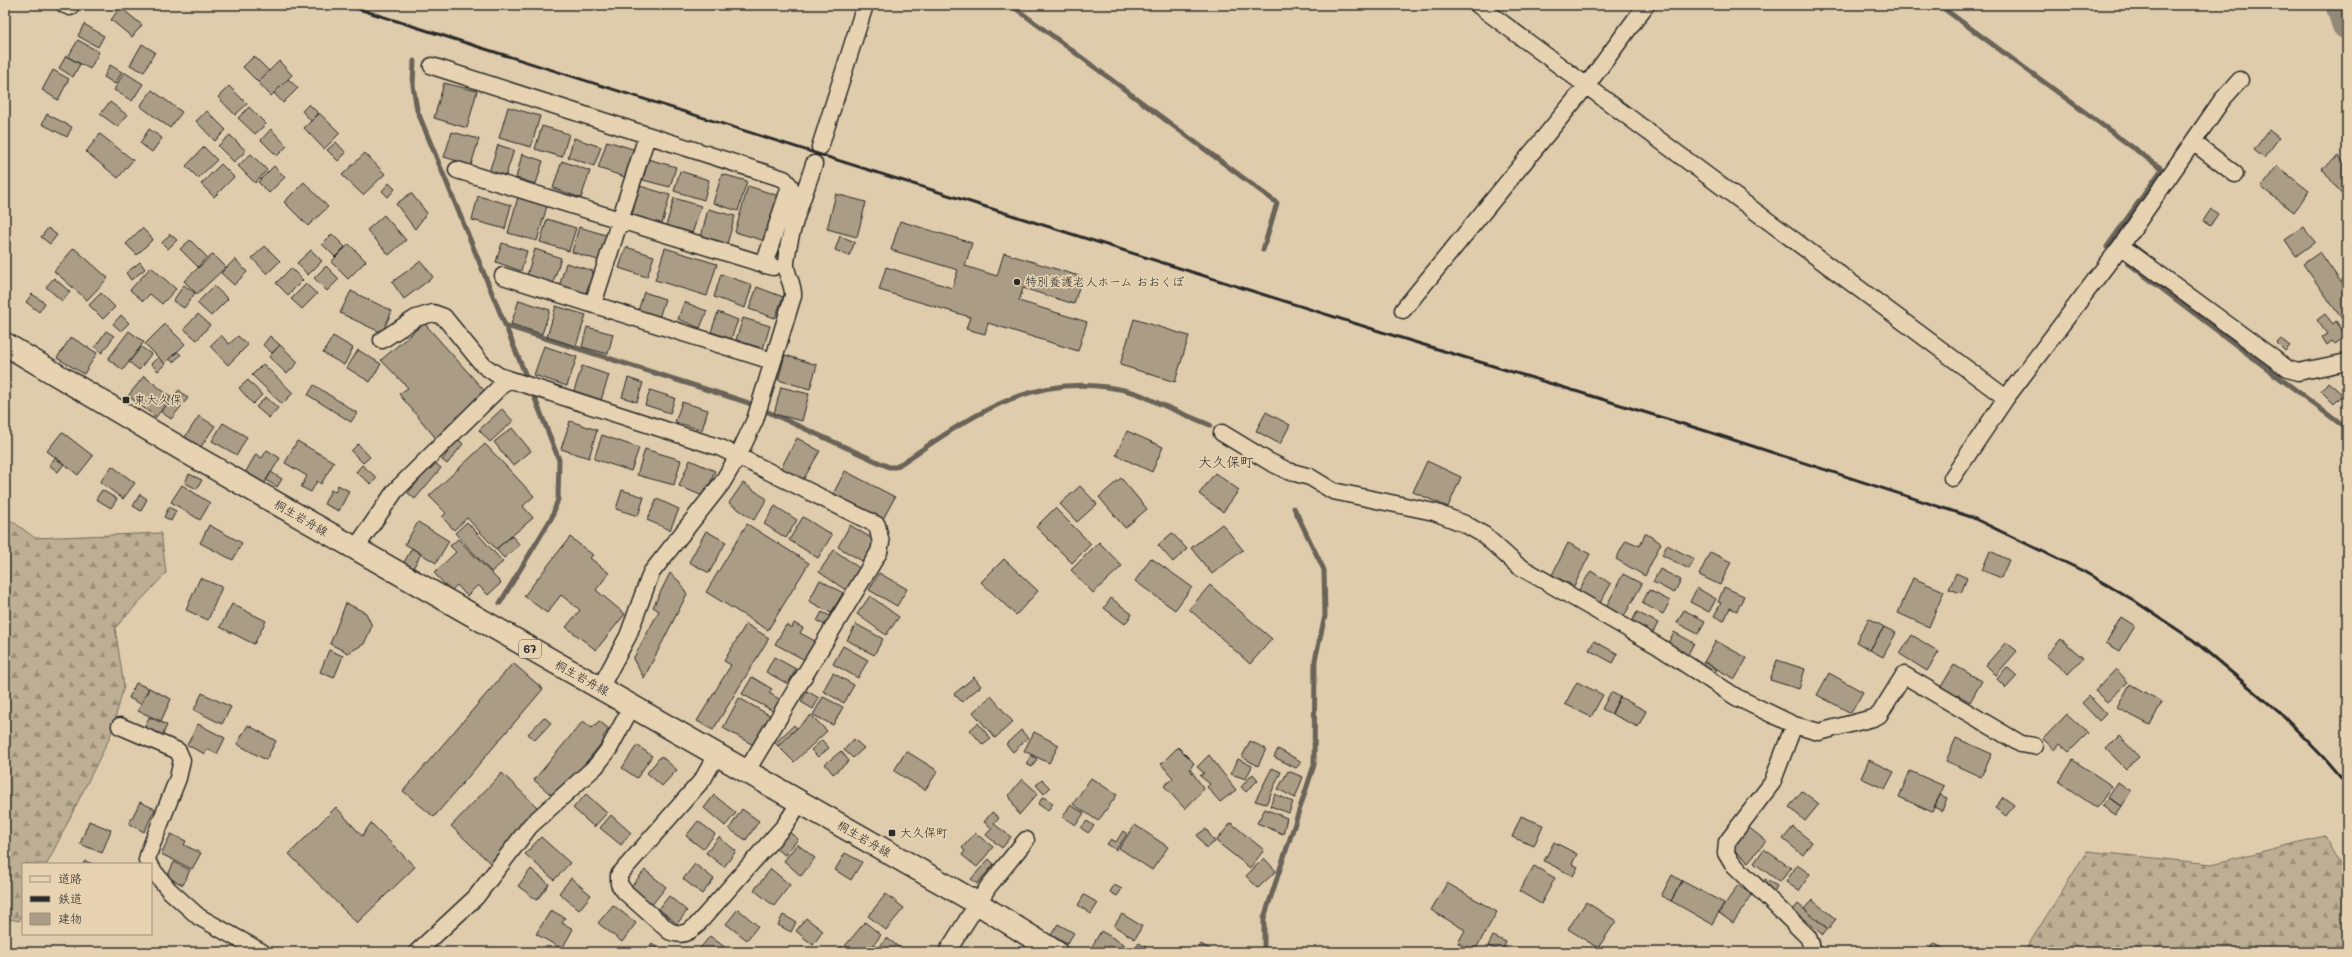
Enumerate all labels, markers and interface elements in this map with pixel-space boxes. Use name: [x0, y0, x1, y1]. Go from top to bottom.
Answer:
place label: 特別養護老人ホーム おおくぼ: [1025, 273, 1184, 289]
marker: 特別養護老人ホーム おおくぼ: [1012, 277, 1022, 287]
place label: 東大久保: [134, 391, 182, 407]
marker: 東大久保: [121, 395, 131, 405]
district label: 大久保町: [1198, 452, 1254, 471]
street label: 桐生岩舟線: [272, 495, 331, 539]
road number: 67: [519, 640, 541, 658]
street label: 桐生岩舟線: [552, 656, 613, 699]
street label: 桐生岩舟線: [835, 816, 894, 860]
place label: 大久保町: [900, 824, 948, 840]
marker: 大久保町: [887, 828, 897, 838]
legend: [22, 863, 152, 935]
text: 道路: [58, 870, 82, 886]
text: 鉄道: [58, 890, 82, 906]
text: 建物: [58, 910, 82, 926]

